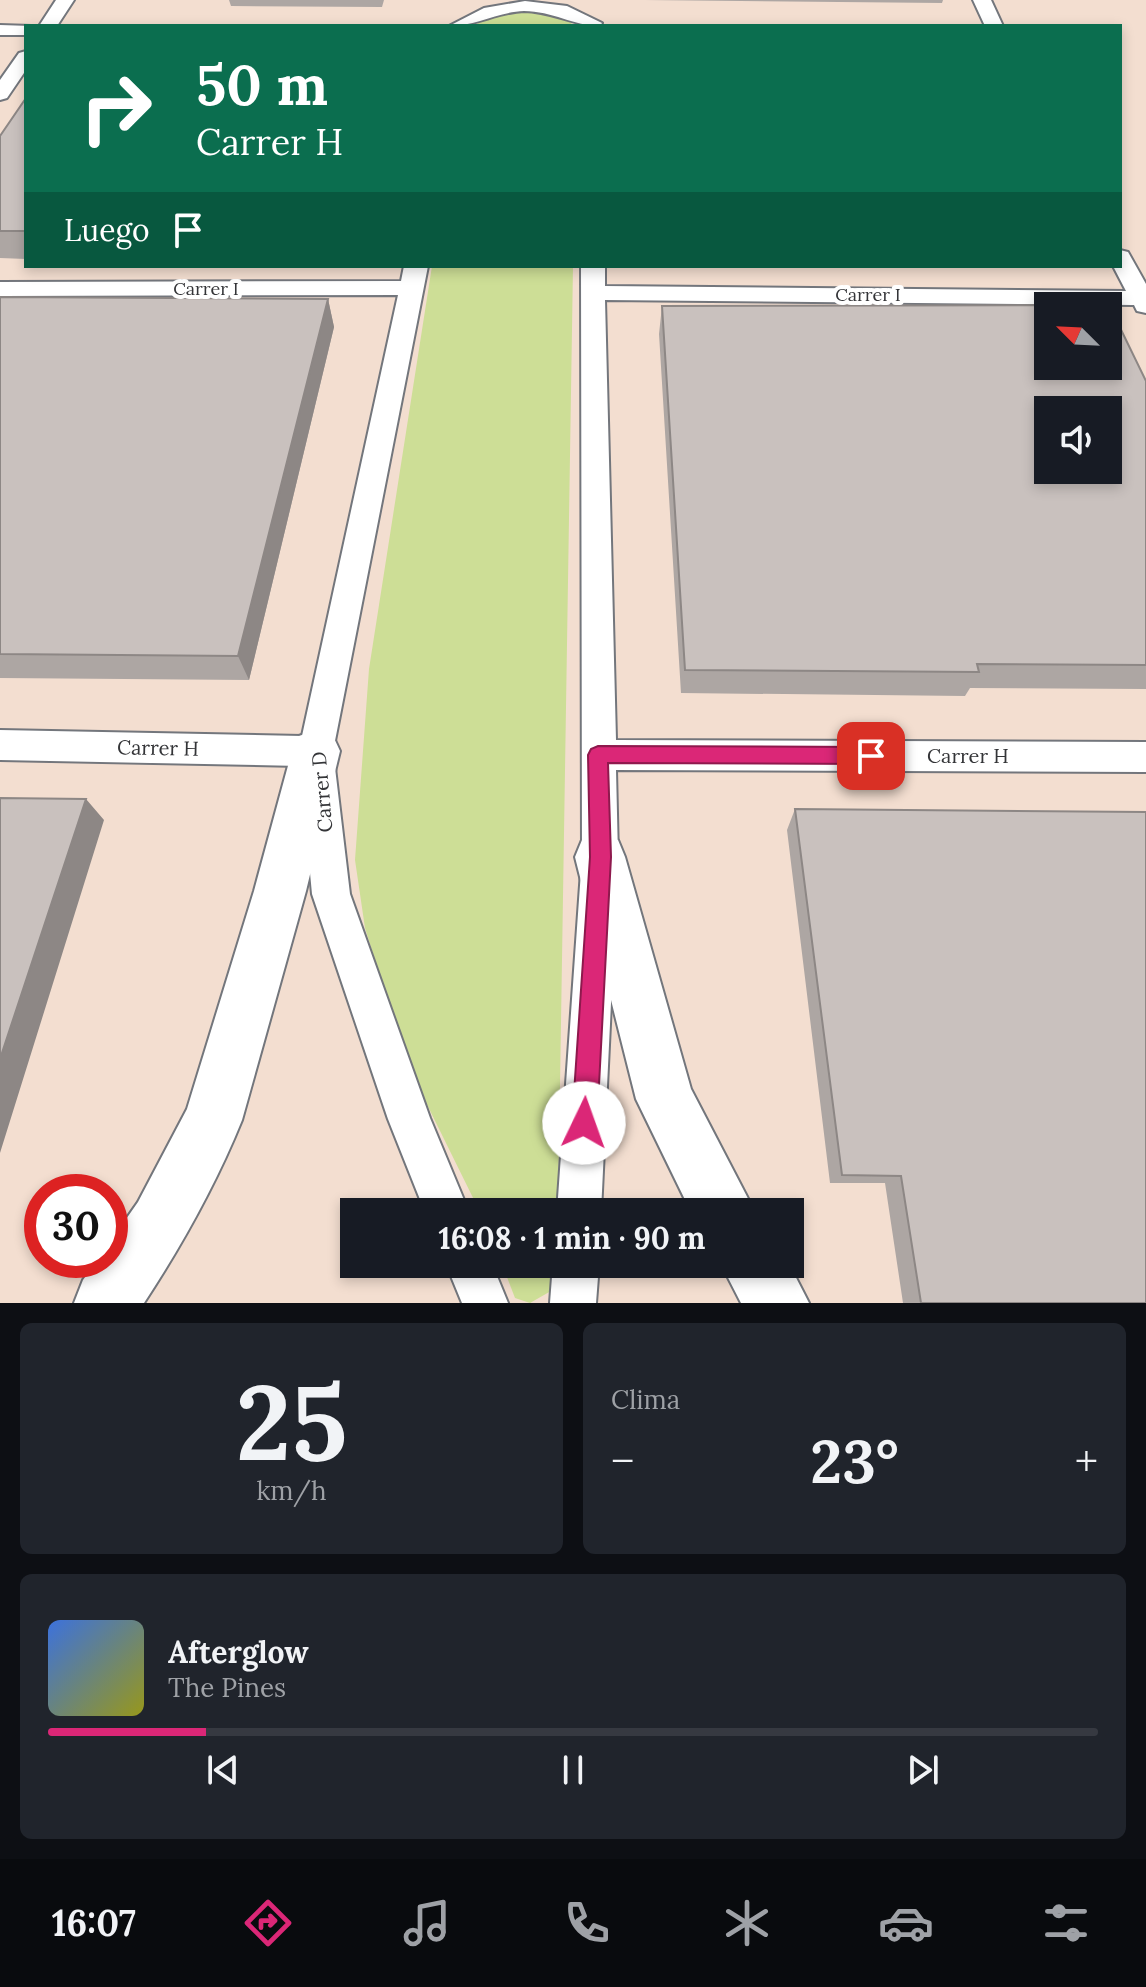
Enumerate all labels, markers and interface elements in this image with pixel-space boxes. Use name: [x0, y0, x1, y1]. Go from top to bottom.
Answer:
text: 50 m: [196, 49, 328, 120]
icon: right: [64, 56, 168, 160]
text: Carrer H: [196, 119, 343, 165]
icon: arrive: [166, 208, 210, 252]
text: Luego: [64, 211, 150, 249]
street label: Carrer I: [173, 277, 239, 300]
street label: Carrer I: [835, 283, 901, 306]
north arrow: [1034, 292, 1122, 380]
map controls: [1034, 292, 1122, 484]
button: sound: [1034, 396, 1122, 484]
pin: [837, 722, 905, 790]
street label: Carrer H: [117, 734, 199, 761]
icon: arrive: [849, 734, 893, 778]
street label: Carrer H: [927, 743, 1009, 768]
street label: Carrer D: [306, 751, 337, 834]
position arrow: [542, 1081, 626, 1165]
speed limit sign: 30: [24, 1174, 128, 1278]
text: 16:08 · 1 min · 90 m: [439, 1219, 705, 1257]
text: 25: [236, 1355, 347, 1488]
text: Clima: [611, 1383, 680, 1416]
text: 23°: [810, 1423, 899, 1499]
text: −: [611, 1433, 634, 1489]
text: +: [1075, 1433, 1098, 1489]
text: km/h: [256, 1474, 327, 1507]
text: Afterglow: [168, 1633, 309, 1671]
text: The Pines: [168, 1671, 286, 1704]
icon: previous: [201, 1748, 245, 1792]
icon: pause: [551, 1748, 595, 1792]
icon: next: [901, 1748, 945, 1792]
icon: directions: [240, 1895, 296, 1951]
icon: music: [399, 1895, 455, 1951]
icon: phone: [559, 1895, 615, 1951]
icon: climate: [719, 1895, 775, 1951]
icon: car: [878, 1895, 934, 1951]
icon: filters: [1038, 1895, 1094, 1951]
text: 16:07: [52, 1900, 136, 1946]

